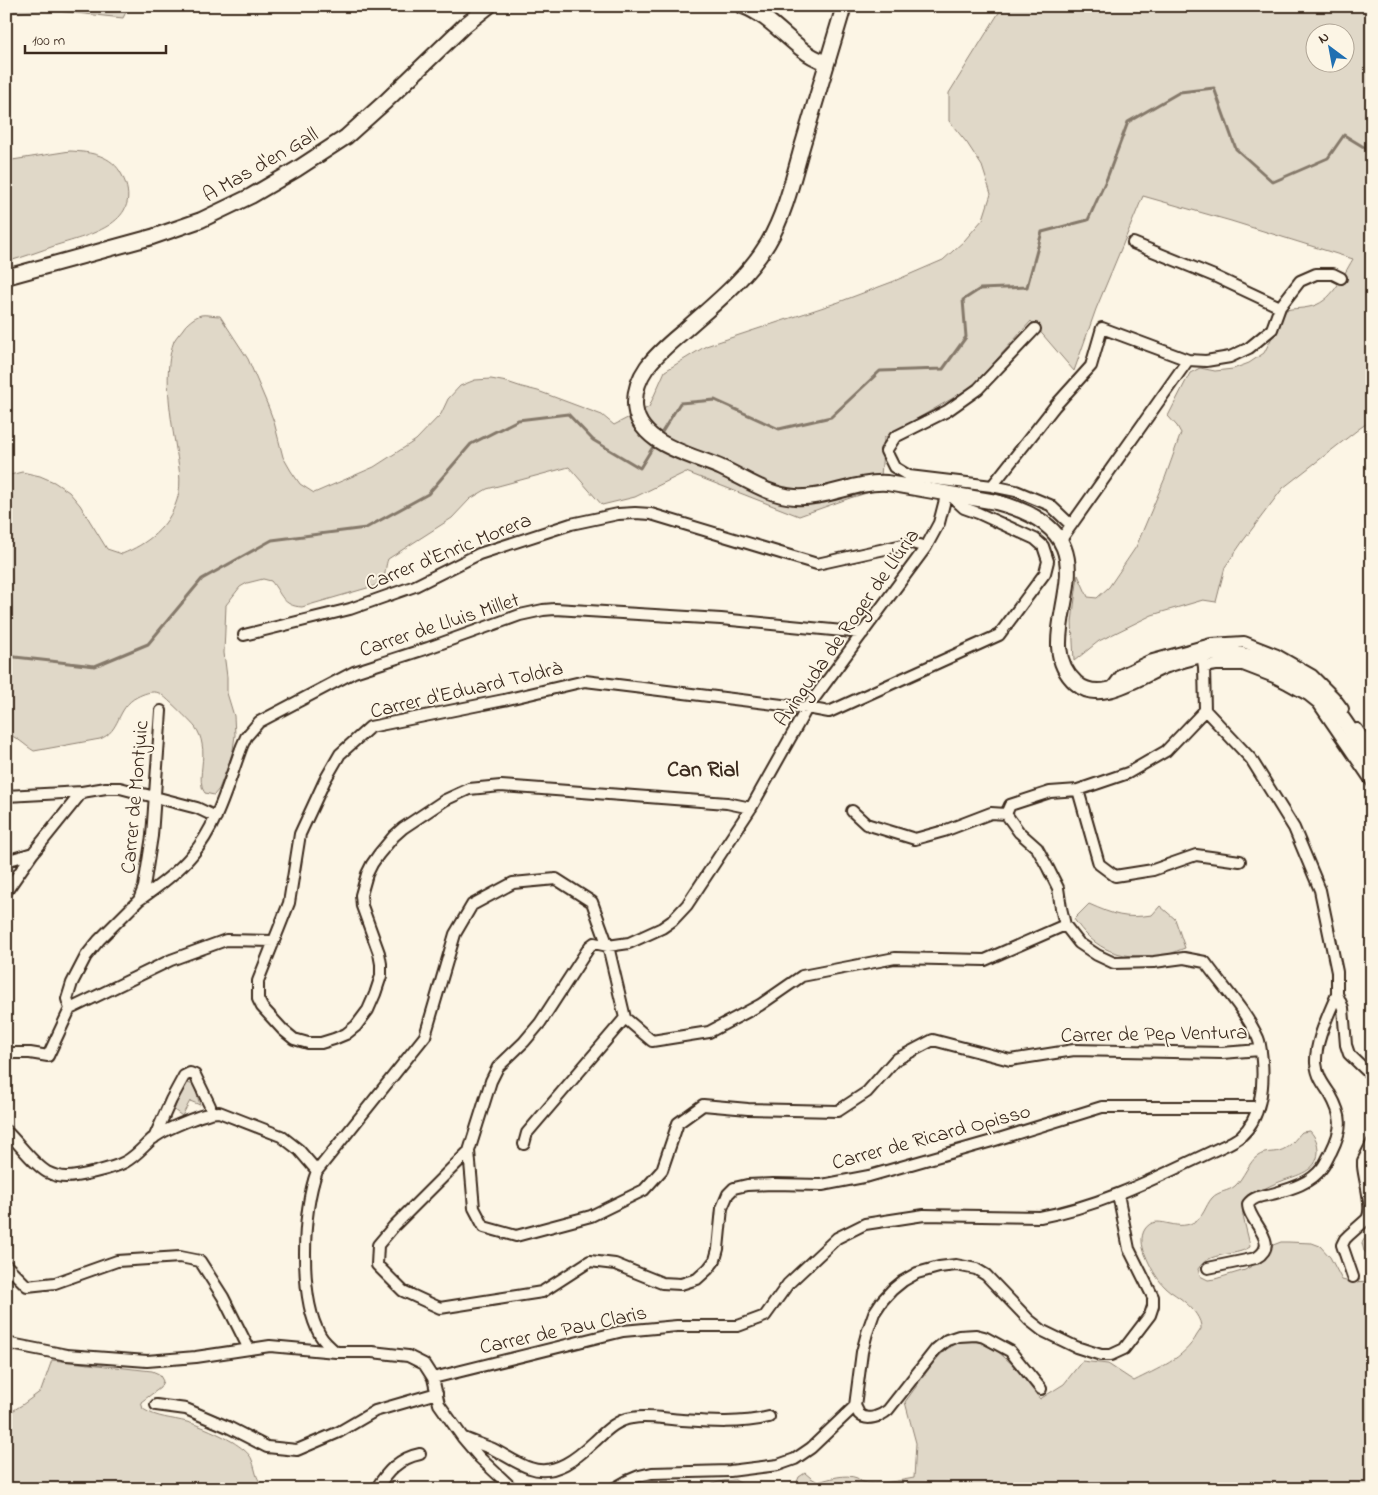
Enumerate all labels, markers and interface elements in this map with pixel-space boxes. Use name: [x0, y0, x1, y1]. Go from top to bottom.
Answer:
scale bar: [25, 22, 166, 54]
north arrow: [1306, 22, 1356, 72]
text: N: [1314, 27, 1333, 50]
text: 100 m: [32, 30, 65, 52]
street label: A Mas d'en Gall: [198, 121, 324, 211]
street label: Carrer d'Enric Morera: [361, 506, 536, 600]
street label: Avinguda de Roger de Llúria: [768, 523, 929, 735]
street label: Carrer de Lluis Millet: [356, 586, 523, 666]
street label: Carrer d'Eduard Toldrà: [367, 654, 566, 728]
street label: Carrer de Montjuic: [114, 719, 158, 875]
district label: Can Rial: [667, 755, 739, 787]
street label: Carrer de Pep Ventura: [1060, 1018, 1248, 1052]
street label: Carrer de Ricard Opisso: [829, 1097, 1034, 1179]
street label: Carrer de Pau Claris: [477, 1299, 650, 1363]

